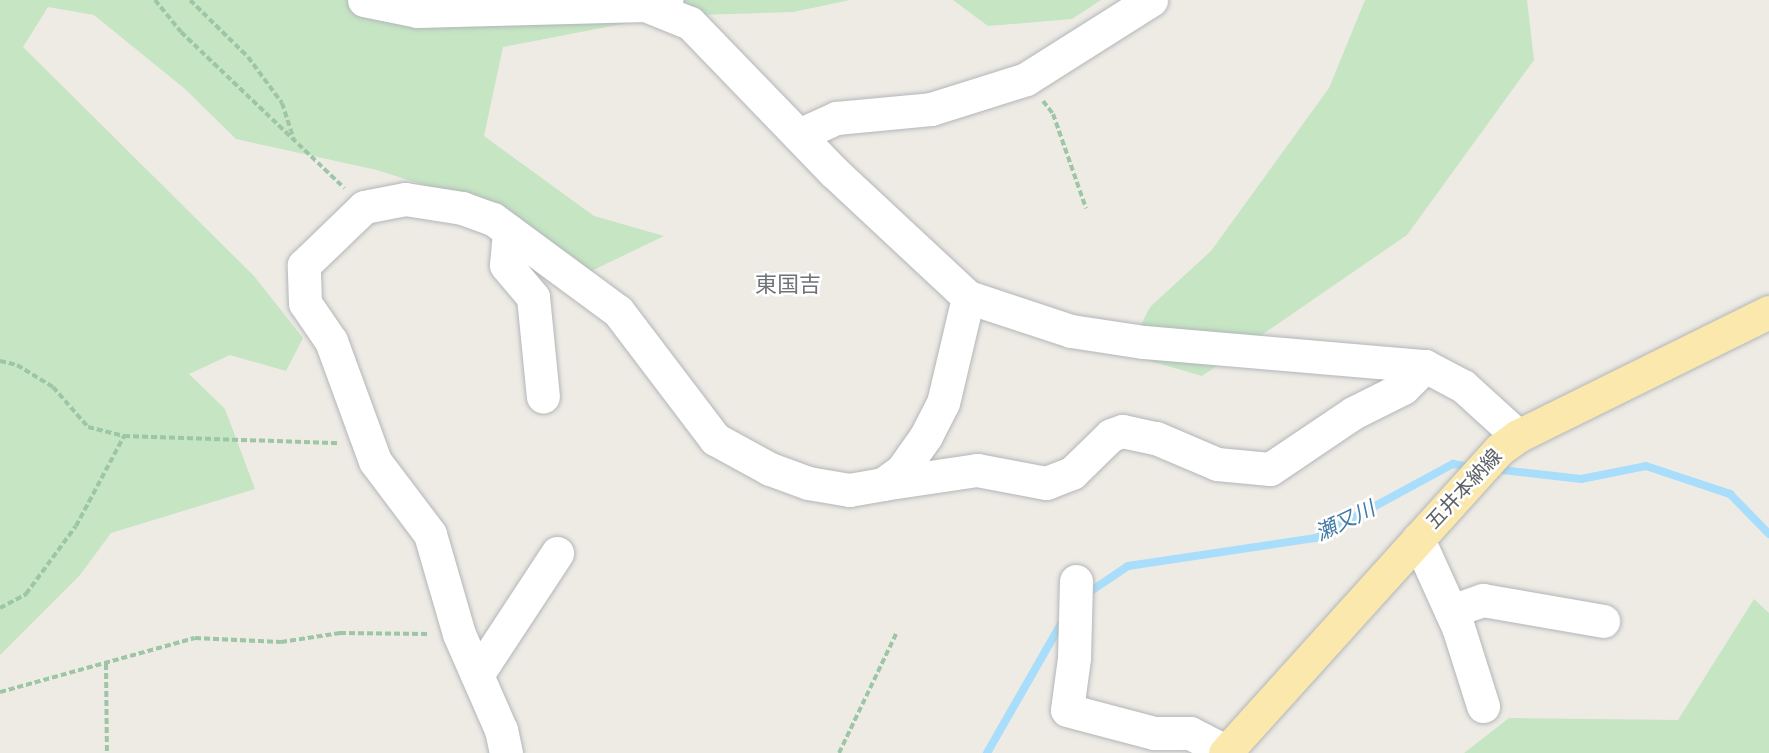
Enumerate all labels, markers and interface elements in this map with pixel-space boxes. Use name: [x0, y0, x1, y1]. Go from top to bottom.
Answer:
district label: 東国吉: [755, 272, 821, 298]
street label: 五井本納線: [1421, 444, 1507, 534]
water label: 瀬又川: [1311, 496, 1379, 546]

